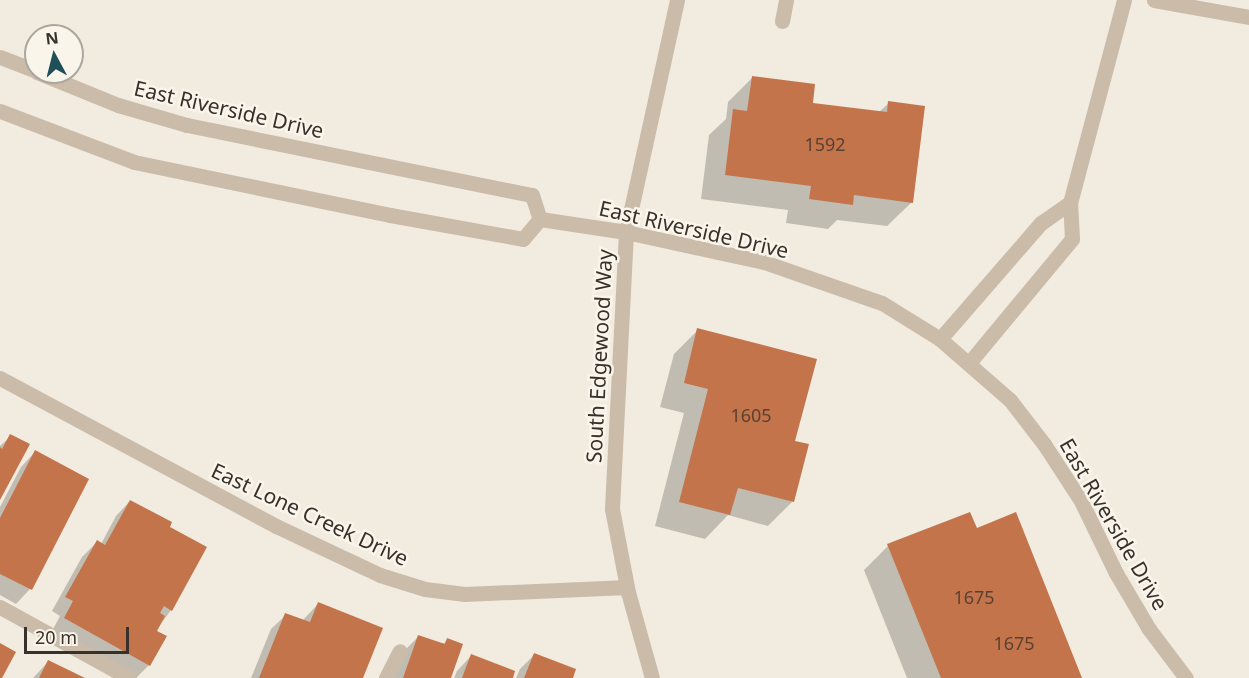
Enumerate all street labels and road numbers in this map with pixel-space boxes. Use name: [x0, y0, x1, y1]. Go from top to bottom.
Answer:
street label: East Riverside Drive: [132, 75, 326, 143]
street label: East Riverside Drive: [597, 195, 791, 263]
street label: South Edgewood Way: [581, 248, 617, 464]
street label: East Riverside Drive: [1055, 434, 1173, 614]
street label: East Lone Creek Drive: [208, 457, 412, 571]

